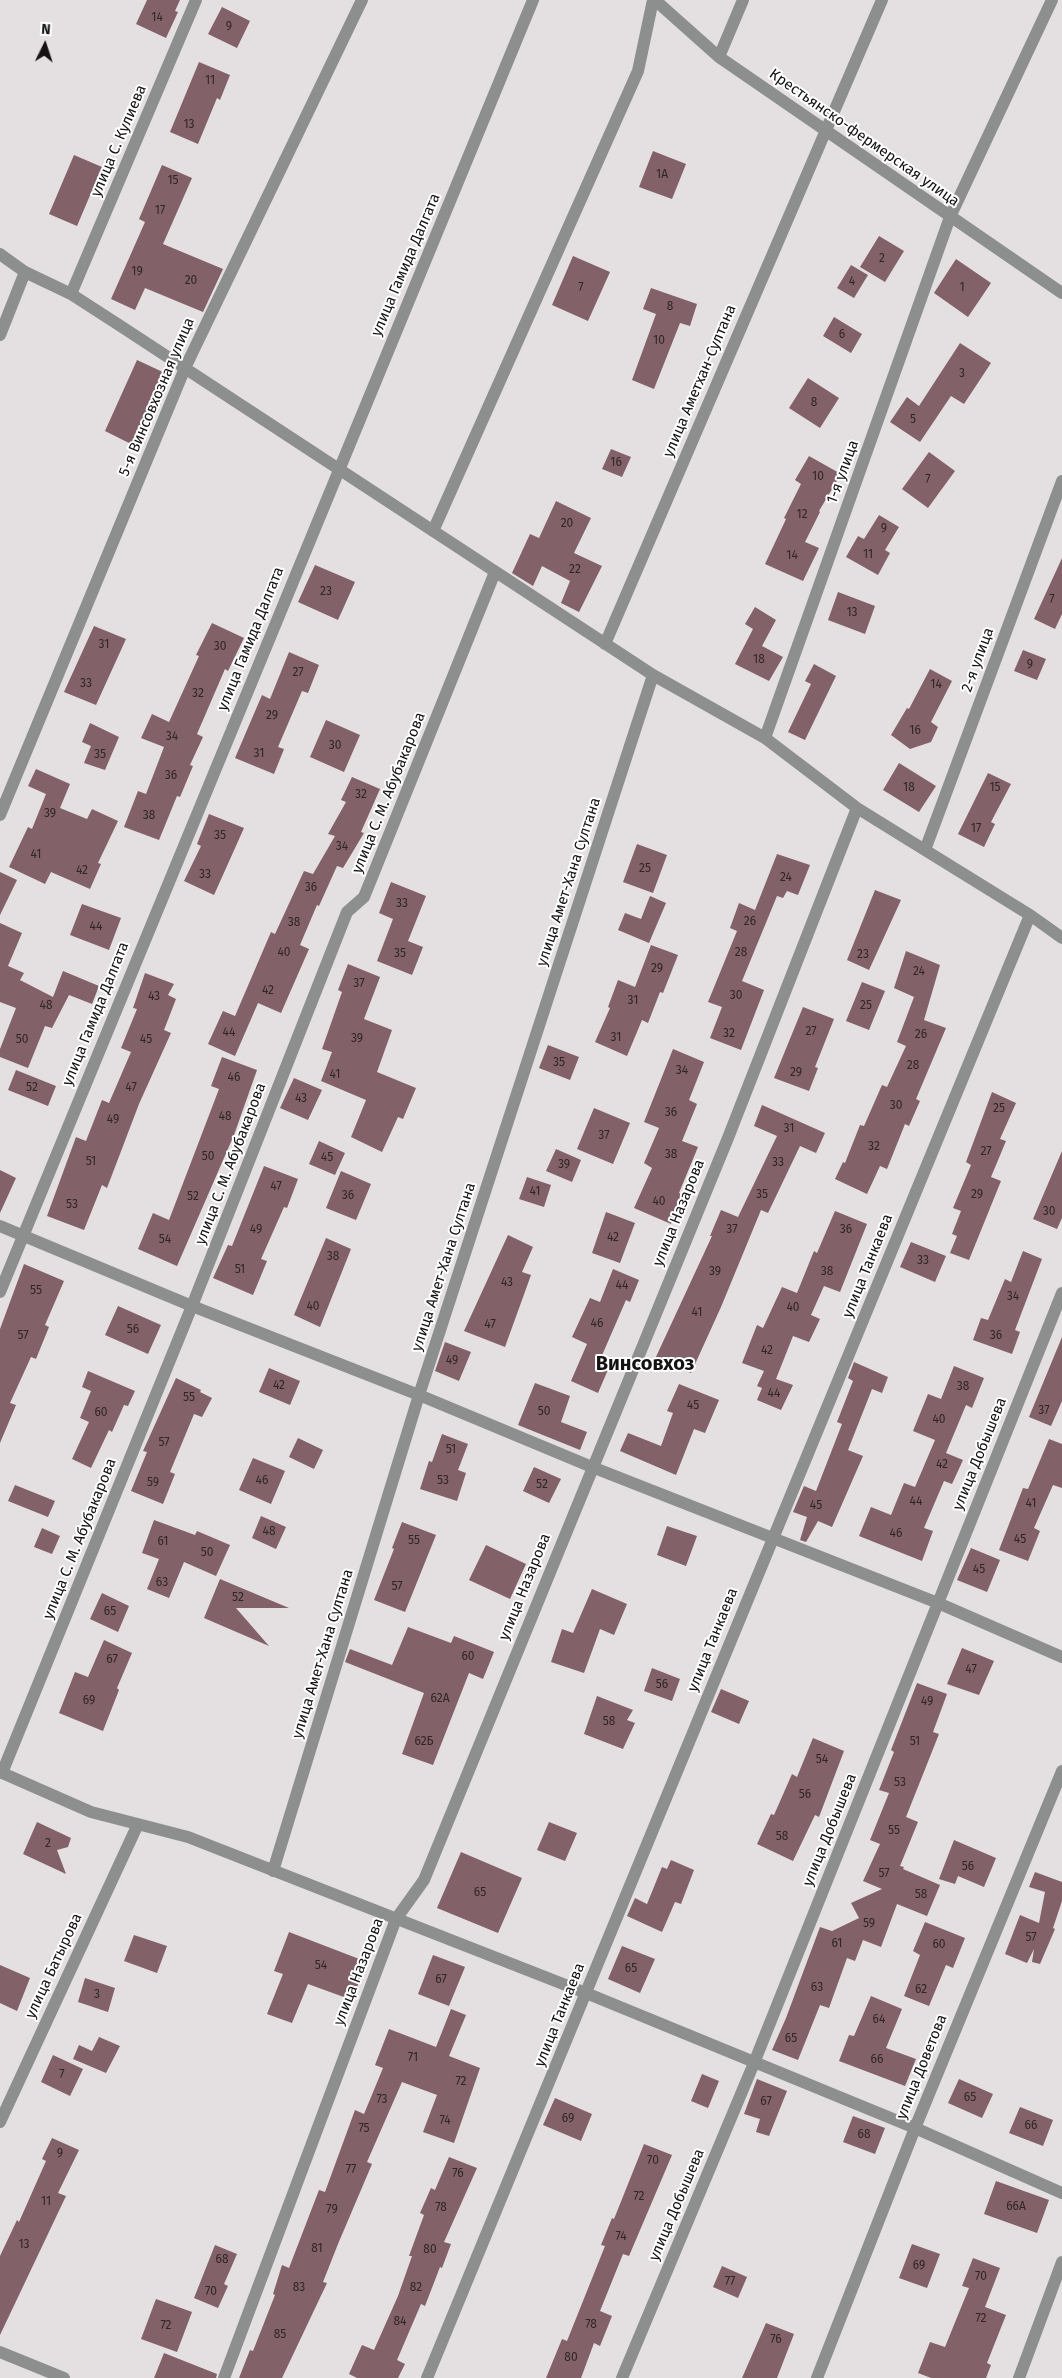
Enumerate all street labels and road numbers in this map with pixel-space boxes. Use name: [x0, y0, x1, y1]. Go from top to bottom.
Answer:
street label: Крестьянско-фермерская улица: [766, 65, 962, 211]
street label: улица С. Кулиева: [87, 82, 151, 200]
street label: улица Гамида Далгата: [368, 191, 444, 339]
street label: улица Аметхан-Султана: [660, 302, 740, 460]
street label: 5-я Винсовхозная улица: [115, 315, 199, 479]
street label: 1-я улица: [823, 438, 863, 506]
street label: улица Гамида Далгата: [214, 564, 288, 714]
street label: 2-я улица: [958, 625, 998, 695]
street label: улица С. М. Абубакарова: [348, 710, 430, 876]
street label: улица Амет-Хана Султана: [533, 795, 605, 969]
street label: улица Гамида Далгата: [59, 939, 133, 1089]
street label: улица С. М. Абубакарова: [192, 1080, 270, 1248]
street label: улица Назарова: [649, 1157, 709, 1269]
street label: улица Амет-Хана Султана: [408, 1180, 480, 1354]
street label: улица Танкаева: [839, 1212, 897, 1320]
street label: улица Добышева: [949, 1395, 1011, 1513]
street label: улица С. М. Абубакарова: [39, 1456, 121, 1622]
street label: улица Назарова: [495, 1531, 555, 1643]
street label: улица Амет-Хана Султана: [289, 1567, 357, 1741]
street label: улица Танкаева: [684, 1586, 742, 1694]
street label: улица Добышева: [799, 1771, 861, 1889]
street label: улица Батырова: [22, 1910, 86, 2022]
street label: улица Назарова: [330, 1916, 388, 2028]
street label: улица Танкаева: [531, 1961, 589, 2069]
street label: улица Доветова: [893, 2012, 951, 2122]
street label: улица Добышева: [645, 2146, 709, 2264]

